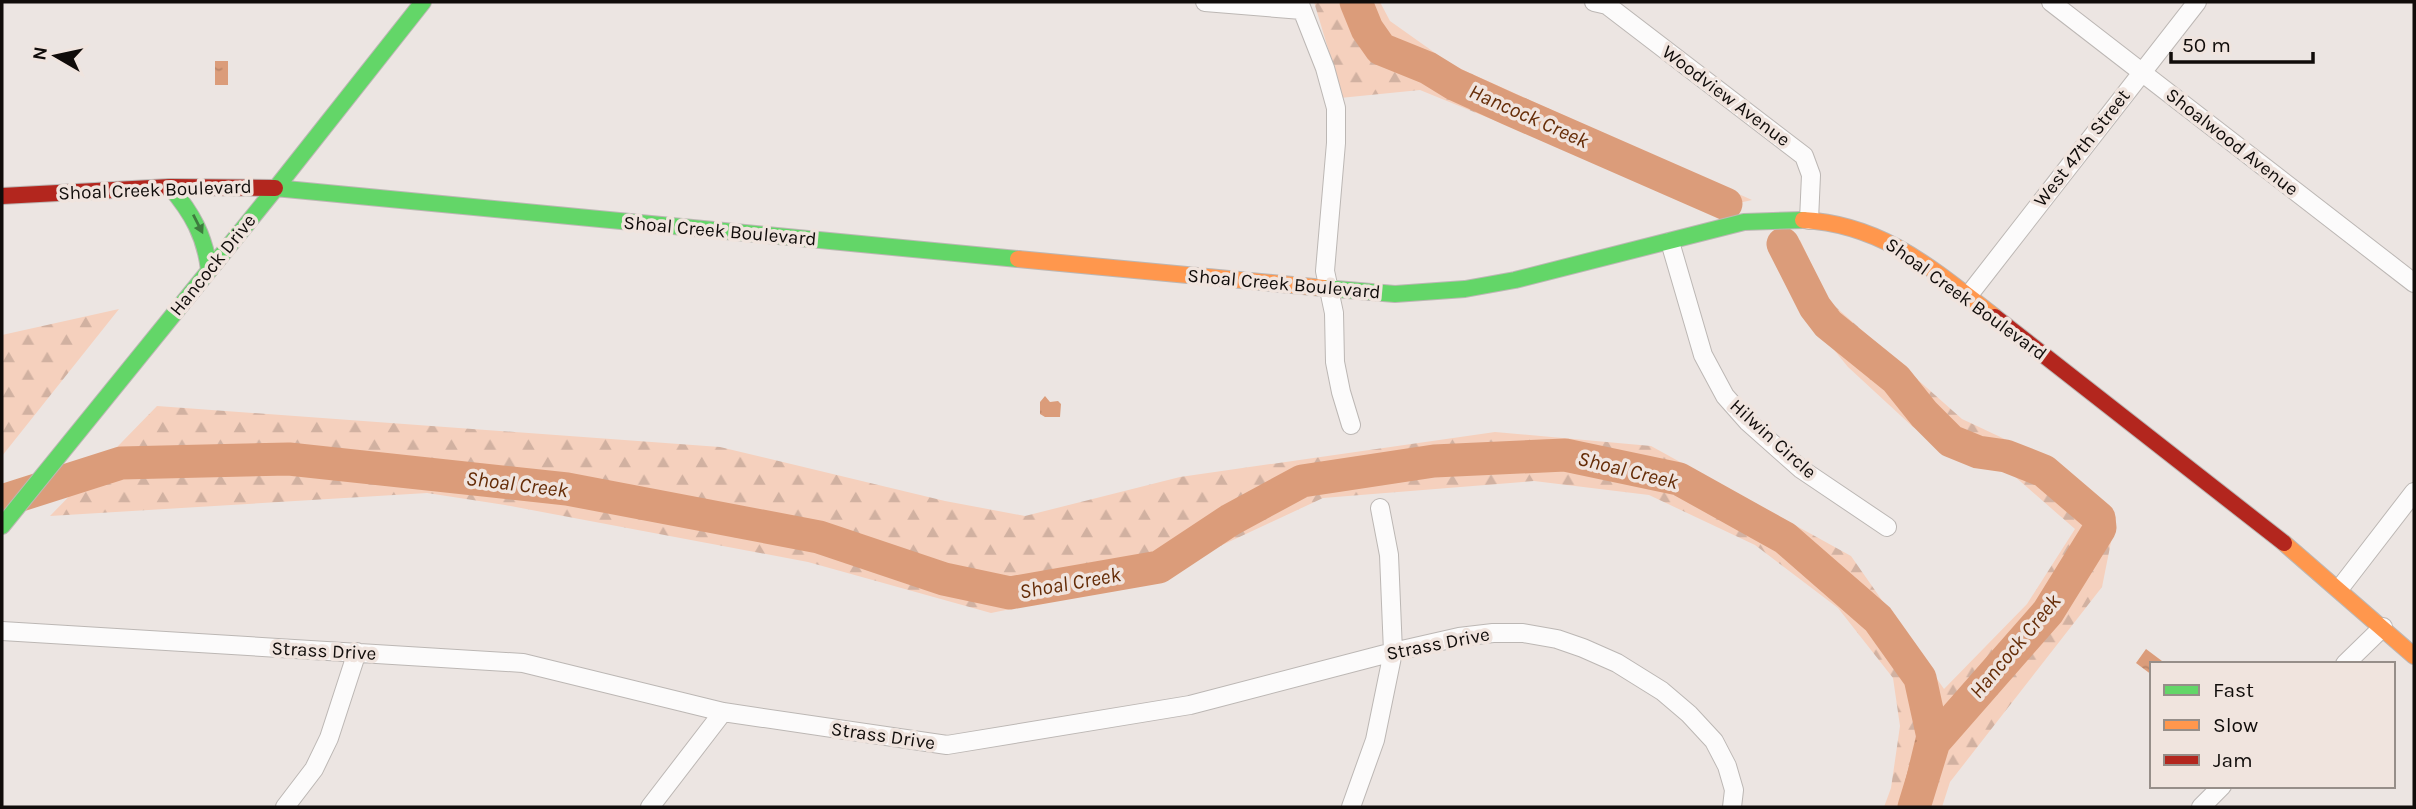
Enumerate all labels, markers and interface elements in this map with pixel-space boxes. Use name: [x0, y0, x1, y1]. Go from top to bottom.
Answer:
north arrow: [21, 21, 91, 91]
scale bar: [2171, 21, 2313, 65]
text: 50 m: [2182, 33, 2231, 57]
street label: Woodview Avenue: [1658, 41, 1794, 151]
text: N: [28, 45, 52, 62]
water label: Hancock Creek: [1465, 79, 1593, 153]
street label: Shoalwood Avenue: [2161, 83, 2303, 201]
street label: West 47th Street: [2029, 85, 2135, 211]
street label: Shoal Creek Boulevard: [58, 176, 252, 204]
street label: Hancock Drive: [165, 210, 261, 320]
street label: Shoal Creek Boulevard: [623, 212, 817, 250]
one-way arrow: [193, 214, 204, 234]
street label: Shoal Creek Boulevard: [1881, 233, 2051, 365]
street label: Shoal Creek Boulevard: [1187, 265, 1381, 303]
street label: Hilwin Circle: [1725, 395, 1821, 483]
water label: Shoal Creek: [1575, 446, 1681, 494]
water label: Shoal Creek: [465, 466, 570, 502]
water label: Shoal Creek: [1017, 562, 1123, 604]
water label: Hancock Creek: [1965, 589, 2066, 703]
street label: Strass Drive: [1384, 623, 1492, 665]
street label: Strass Drive: [271, 637, 377, 665]
legend: [2150, 662, 2395, 788]
text: Fast: [2213, 678, 2254, 702]
text: Slow: [2213, 713, 2258, 737]
street label: Strass Drive: [830, 718, 936, 754]
text: Jam: [2213, 748, 2253, 772]

